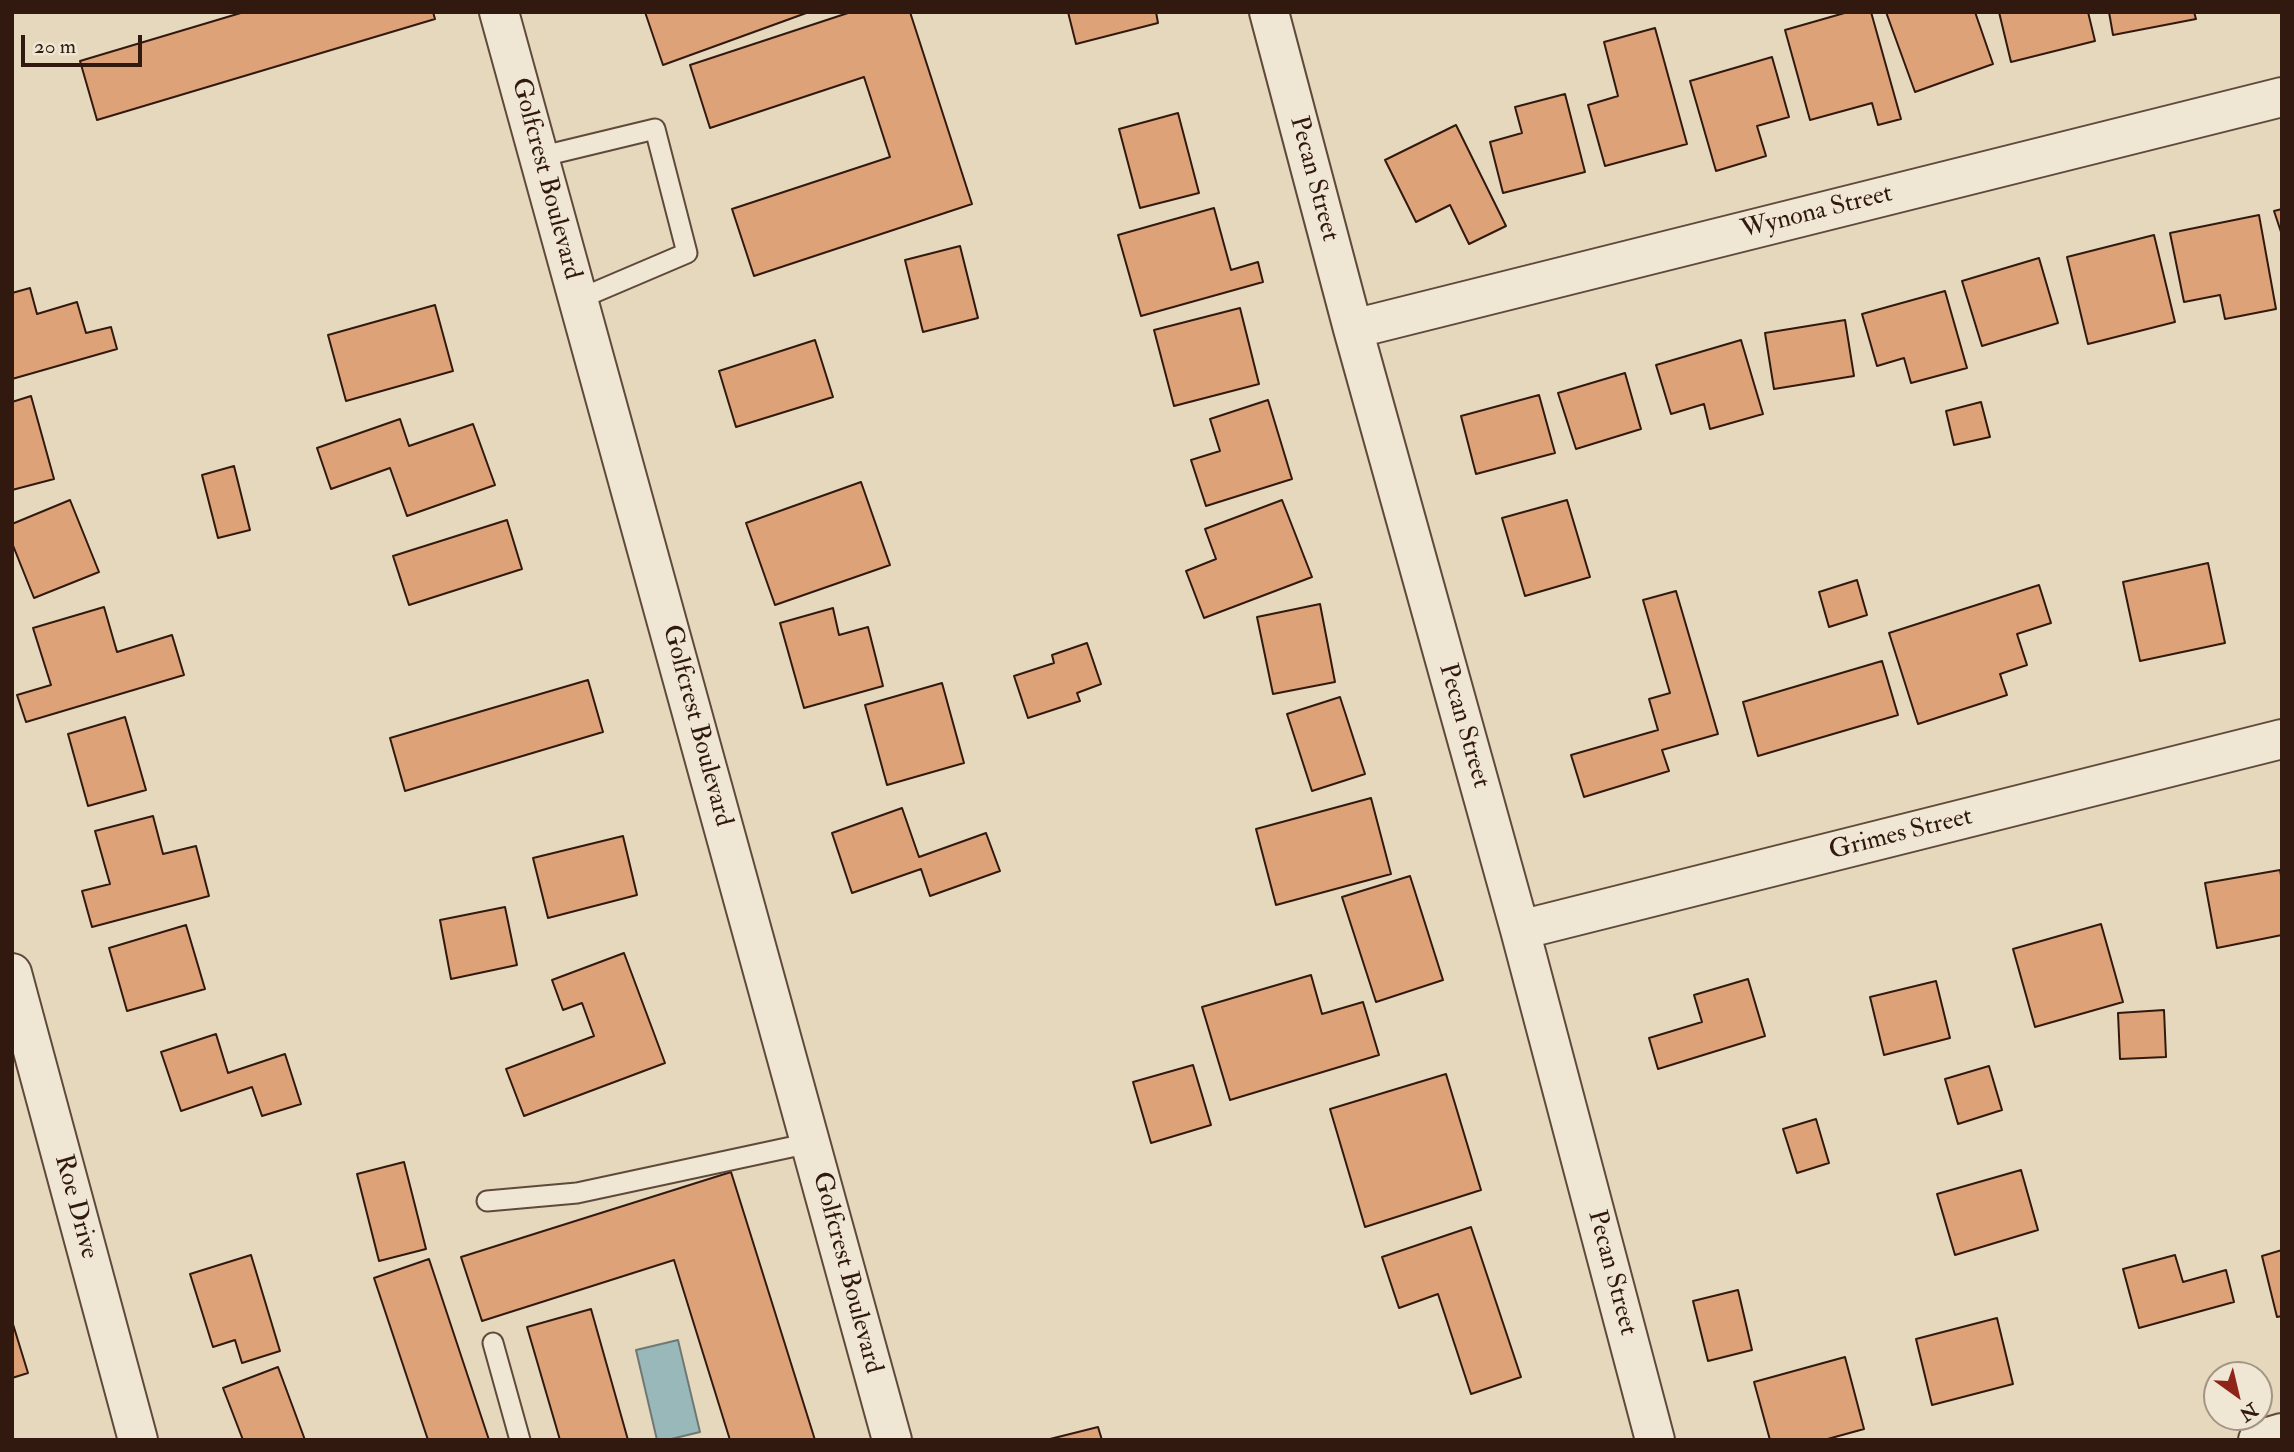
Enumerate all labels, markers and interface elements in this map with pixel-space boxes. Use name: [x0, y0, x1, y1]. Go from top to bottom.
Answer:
scale bar: [24, 21, 145, 65]
text: 20 m: [34, 33, 76, 60]
street label: Golfcrest Boulevard: [503, 75, 587, 283]
street label: Pecan Street: [1281, 113, 1345, 245]
street label: Wynona Street: [1738, 179, 1896, 247]
street label: Golfcrest Boulevard: [654, 622, 738, 830]
street label: Pecan Street: [1430, 660, 1496, 792]
street label: Grimes Street: [1826, 802, 1976, 868]
street label: Roe Drive: [46, 1151, 104, 1263]
street label: Golfcrest Boulevard: [804, 1169, 888, 1377]
street label: Pecan Street: [1579, 1207, 1643, 1339]
north arrow: [2203, 1361, 2273, 1431]
text: N: [2235, 1397, 2262, 1426]

